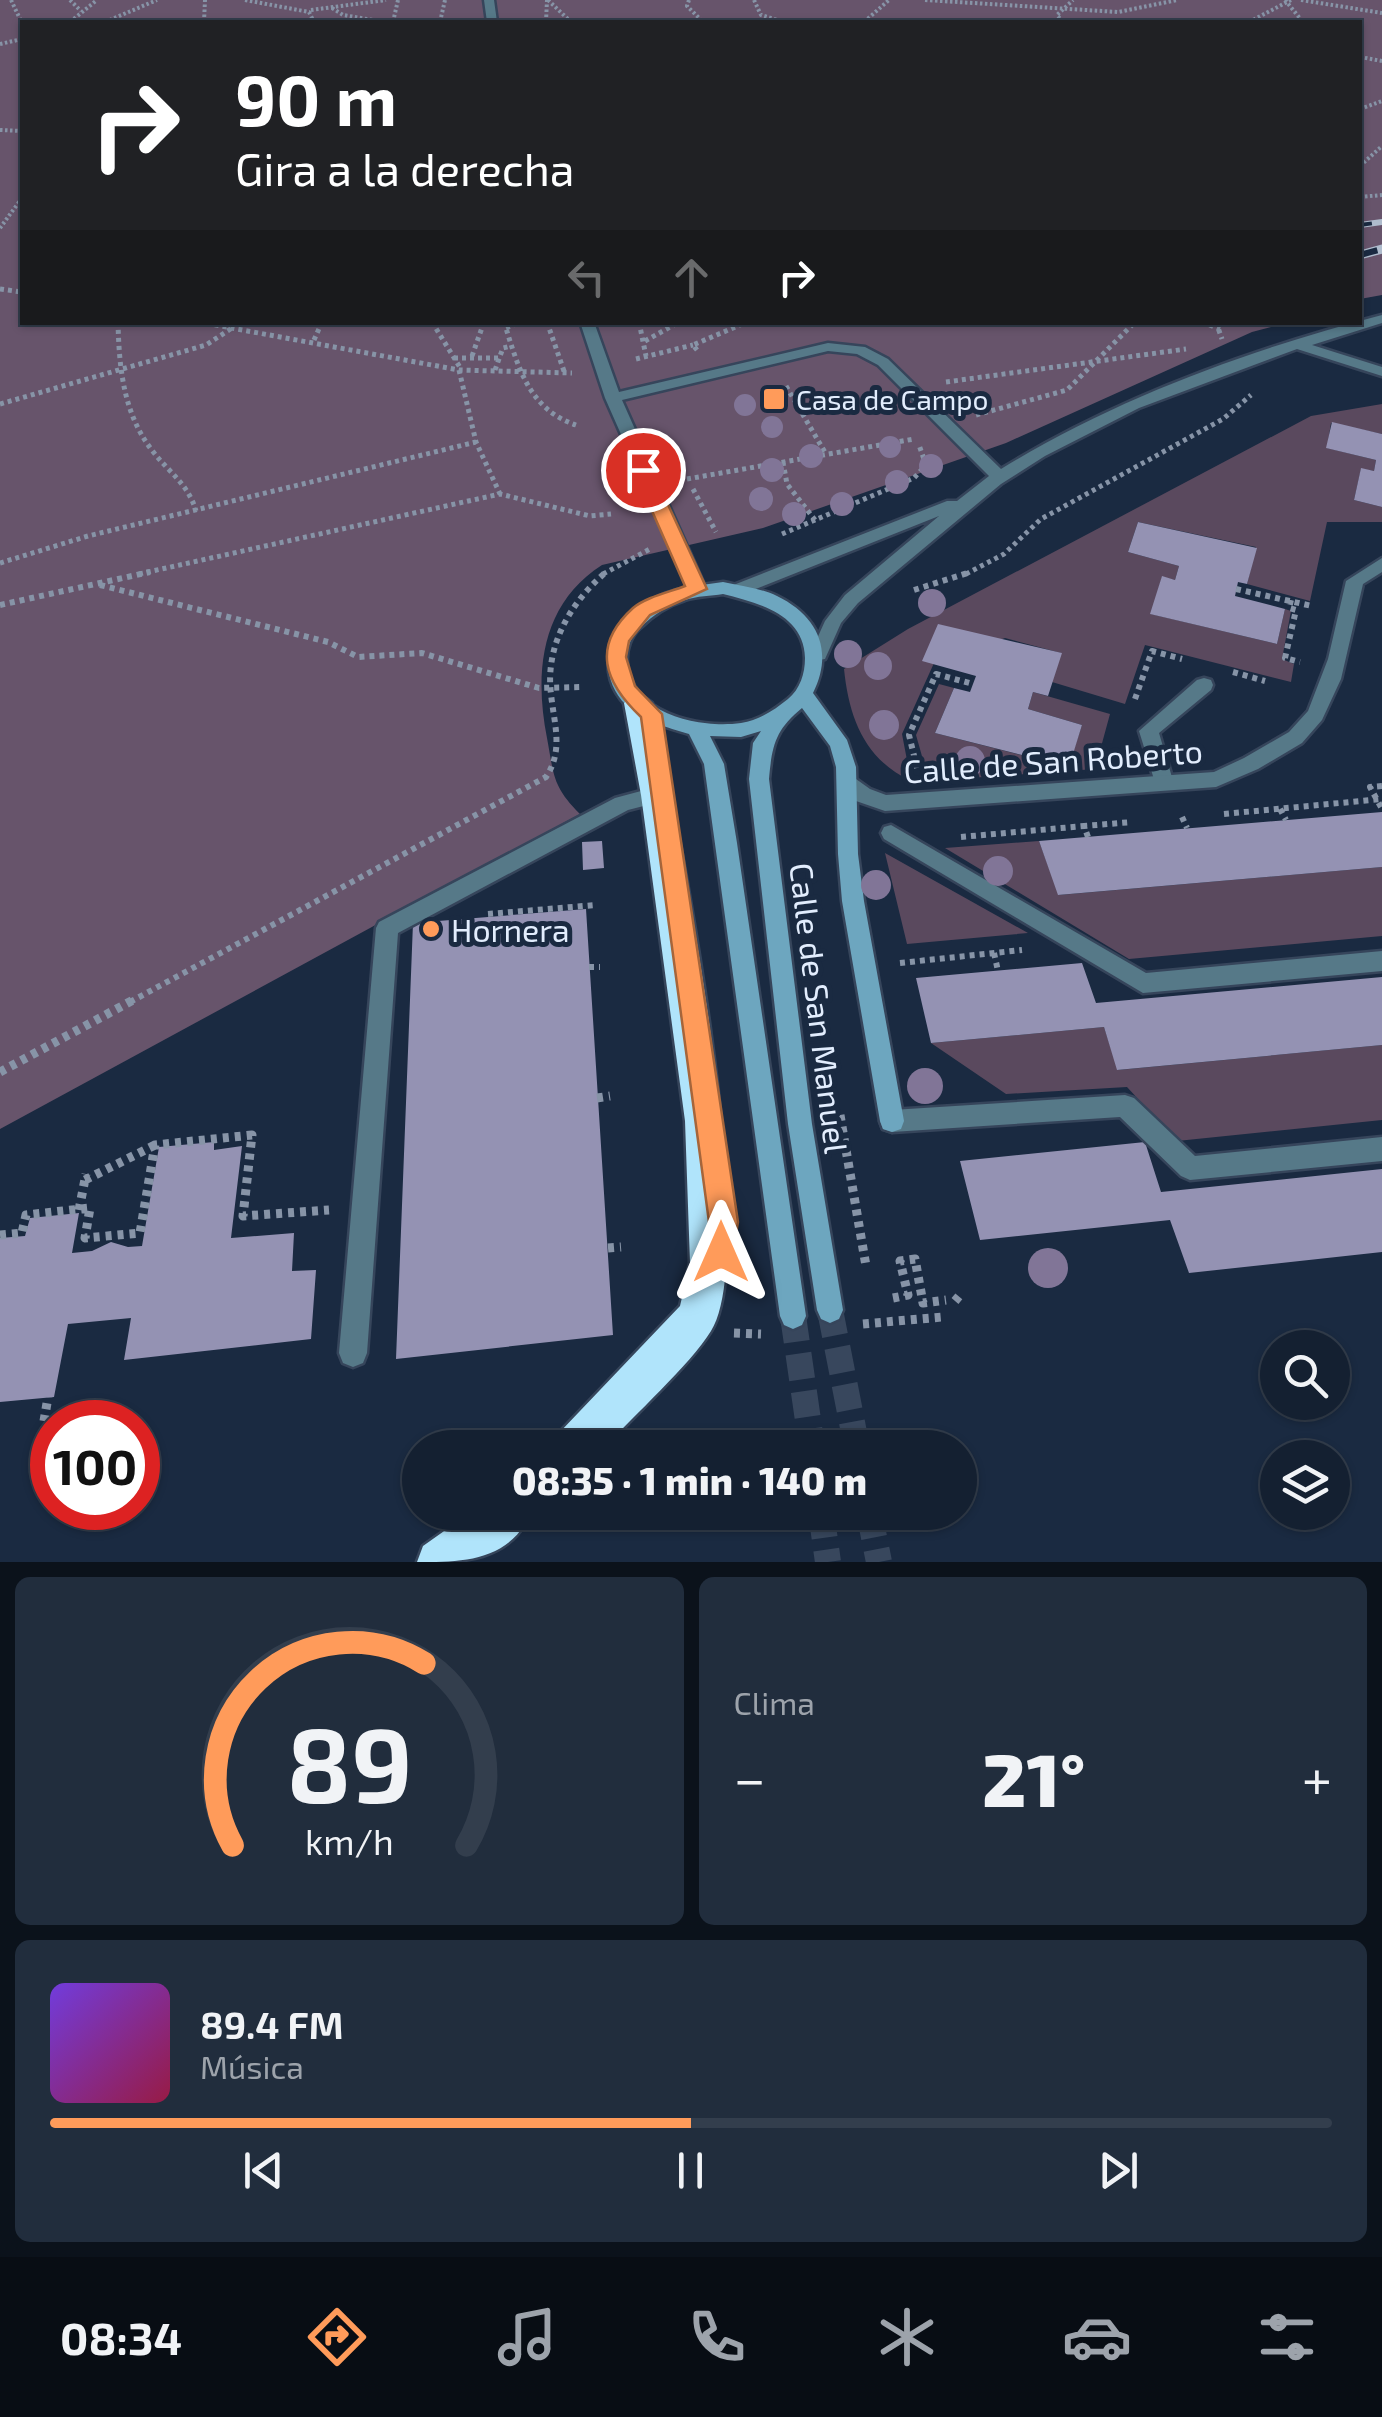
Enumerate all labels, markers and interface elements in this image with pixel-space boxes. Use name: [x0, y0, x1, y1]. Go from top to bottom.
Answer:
text: 90 m: [235, 56, 397, 140]
icon: right: [70, 60, 200, 190]
text: Gira a la derecha: [235, 141, 574, 195]
icon: left: [559, 250, 614, 305]
icon: ahead: [664, 250, 719, 305]
icon: right: [769, 250, 824, 305]
place label: Casa de Campo: [796, 382, 989, 416]
marker: Casa de Campo: [761, 386, 787, 412]
pin: [601, 428, 686, 513]
icon: arrive: [616, 443, 671, 498]
street label: Calle de San Roberto: [902, 731, 1204, 789]
street label: Calle de San Manuel: [783, 861, 857, 1156]
place label: Hornera: [451, 910, 570, 948]
marker: Hornera: [420, 918, 442, 940]
position arrow: [669, 1200, 773, 1304]
map controls: [1260, 1330, 1350, 1530]
button: search: [1260, 1330, 1350, 1420]
speed limit sign: 100: [30, 1400, 160, 1530]
button: layers: [1260, 1440, 1350, 1530]
text: 08:35 · 1 min · 140 m: [512, 1457, 867, 1503]
text: Clima: [734, 1683, 815, 1721]
text: 89: [286, 1699, 412, 1824]
text: 21°: [982, 1732, 1085, 1822]
text: −: [734, 1744, 766, 1810]
text: +: [1302, 1744, 1332, 1810]
text: km/h: [305, 1819, 394, 1862]
text: 89.4 FM: [200, 2001, 344, 2047]
text: Música: [200, 2047, 304, 2085]
icon: previous: [236, 2143, 291, 2198]
icon: pause: [663, 2143, 718, 2198]
icon: next: [1091, 2143, 1146, 2198]
icon: directions: [302, 2302, 372, 2372]
icon: music: [492, 2302, 562, 2372]
icon: phone: [682, 2302, 752, 2372]
icon: climate: [872, 2302, 942, 2372]
icon: car: [1062, 2302, 1132, 2372]
icon: filters: [1252, 2302, 1322, 2372]
text: 08:34: [60, 2310, 182, 2364]

